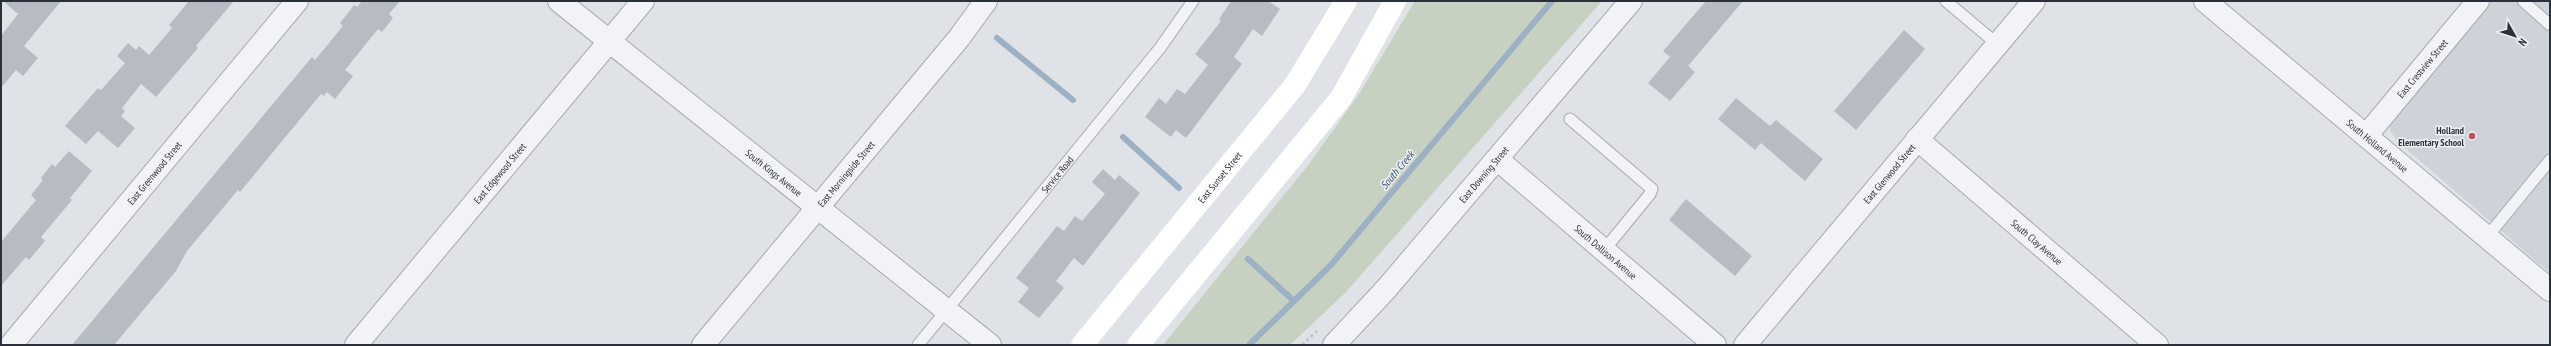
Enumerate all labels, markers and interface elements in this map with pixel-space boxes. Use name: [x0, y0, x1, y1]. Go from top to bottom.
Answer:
north arrow: [2495, 16, 2535, 56]
street label: East Crestview Street: [2394, 36, 2451, 101]
text: N: [2515, 36, 2530, 49]
street label: South Holland Avenue: [2344, 116, 2411, 175]
place label: Holland Elementary School: [2398, 124, 2465, 149]
marker: Holland Elementary School: [2467, 131, 2477, 141]
street label: East Morningside Street: [815, 138, 878, 210]
street label: East Greenwood Street: [124, 139, 185, 207]
street label: East Edgewood Street: [471, 140, 529, 206]
street label: East Glenwood Street: [1861, 141, 1918, 206]
street label: East Downing Street: [1456, 144, 1512, 206]
street label: South Kings Avenue: [743, 146, 805, 199]
water label: South Creek: [1377, 147, 1418, 192]
street label: East Sunset Street: [1195, 149, 1245, 206]
street label: Service Road: [1038, 154, 1076, 196]
street label: South Clay Avenue: [2008, 217, 2065, 268]
street label: South Dollison Avenue: [1572, 222, 1639, 282]

